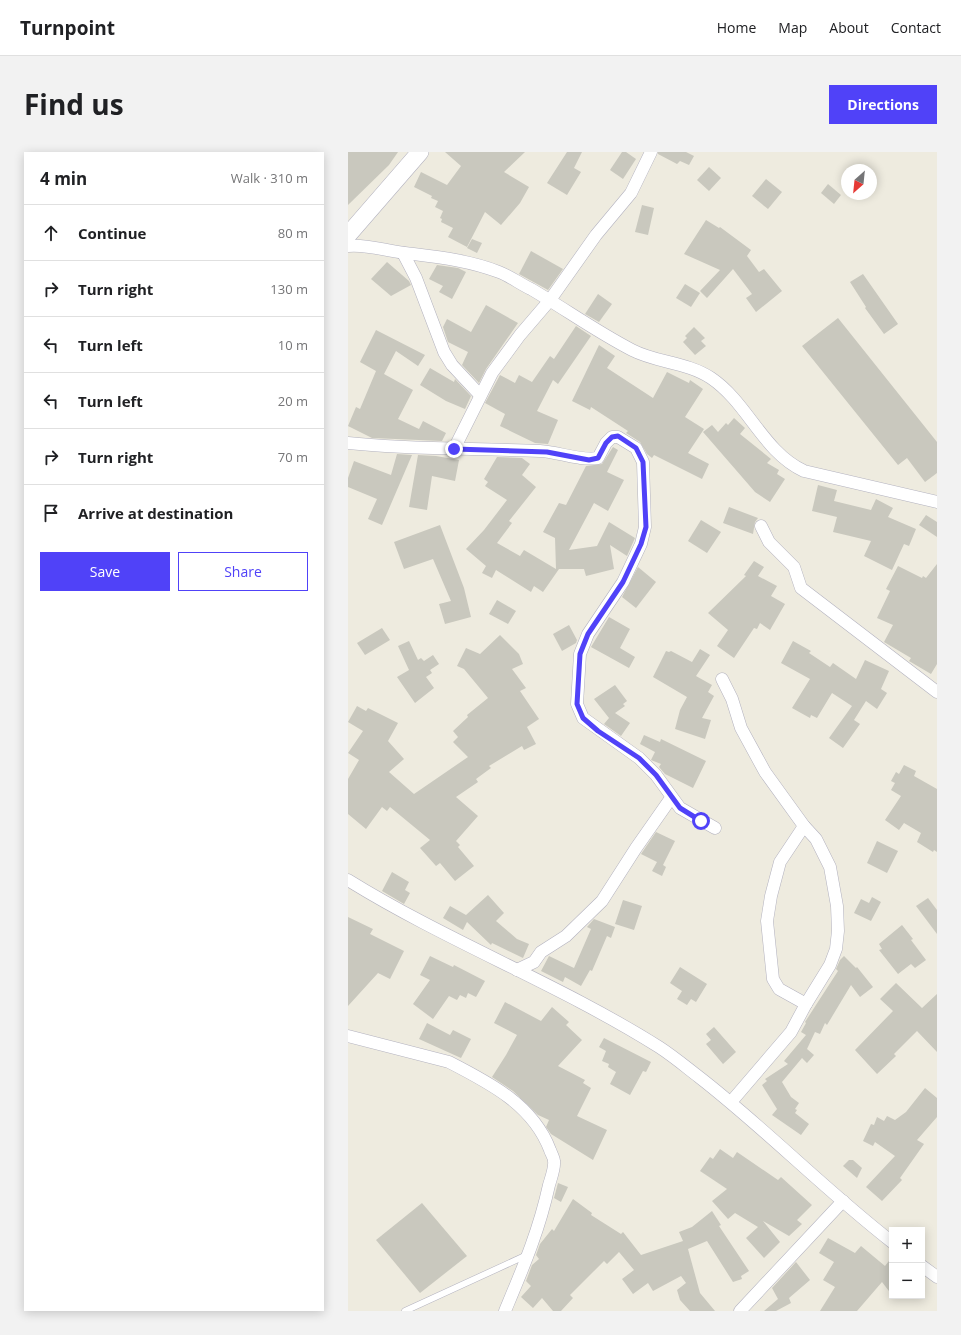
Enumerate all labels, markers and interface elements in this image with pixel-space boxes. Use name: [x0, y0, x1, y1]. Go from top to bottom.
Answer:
text: Turnpoint: [20, 15, 115, 41]
text: Home: [717, 18, 756, 37]
text: Map: [778, 18, 807, 37]
text: About: [829, 18, 869, 37]
text: Contact: [891, 18, 941, 37]
text: Find us: [24, 85, 124, 123]
button: Directions: [829, 85, 937, 124]
north arrow: [841, 164, 877, 200]
text: 4 min: [40, 167, 87, 190]
text: Walk · 310 m: [231, 169, 308, 187]
icon: ahead: [40, 222, 62, 244]
text: Continue: [78, 223, 146, 243]
text: 80 m: [278, 224, 308, 242]
icon: right: [40, 278, 62, 300]
text: Turn right: [78, 279, 153, 299]
text: 130 m: [270, 280, 308, 298]
icon: left: [40, 334, 62, 356]
text: Turn left: [78, 335, 143, 355]
text: 10 m: [278, 336, 308, 354]
icon: left: [40, 390, 62, 412]
text: Turn left: [78, 391, 143, 411]
text: 20 m: [278, 392, 308, 410]
route end: [445, 440, 463, 458]
icon: right: [40, 446, 62, 468]
text: Turn right: [78, 447, 153, 467]
text: 70 m: [278, 448, 308, 466]
icon: arrive: [40, 502, 62, 524]
text: Arrive at destination: [78, 503, 233, 523]
button: Save: [40, 552, 170, 591]
button: Share: [178, 552, 308, 591]
route start: [692, 812, 710, 830]
map controls: [889, 1227, 925, 1299]
button: +: [889, 1227, 925, 1263]
button: −: [889, 1263, 925, 1299]

